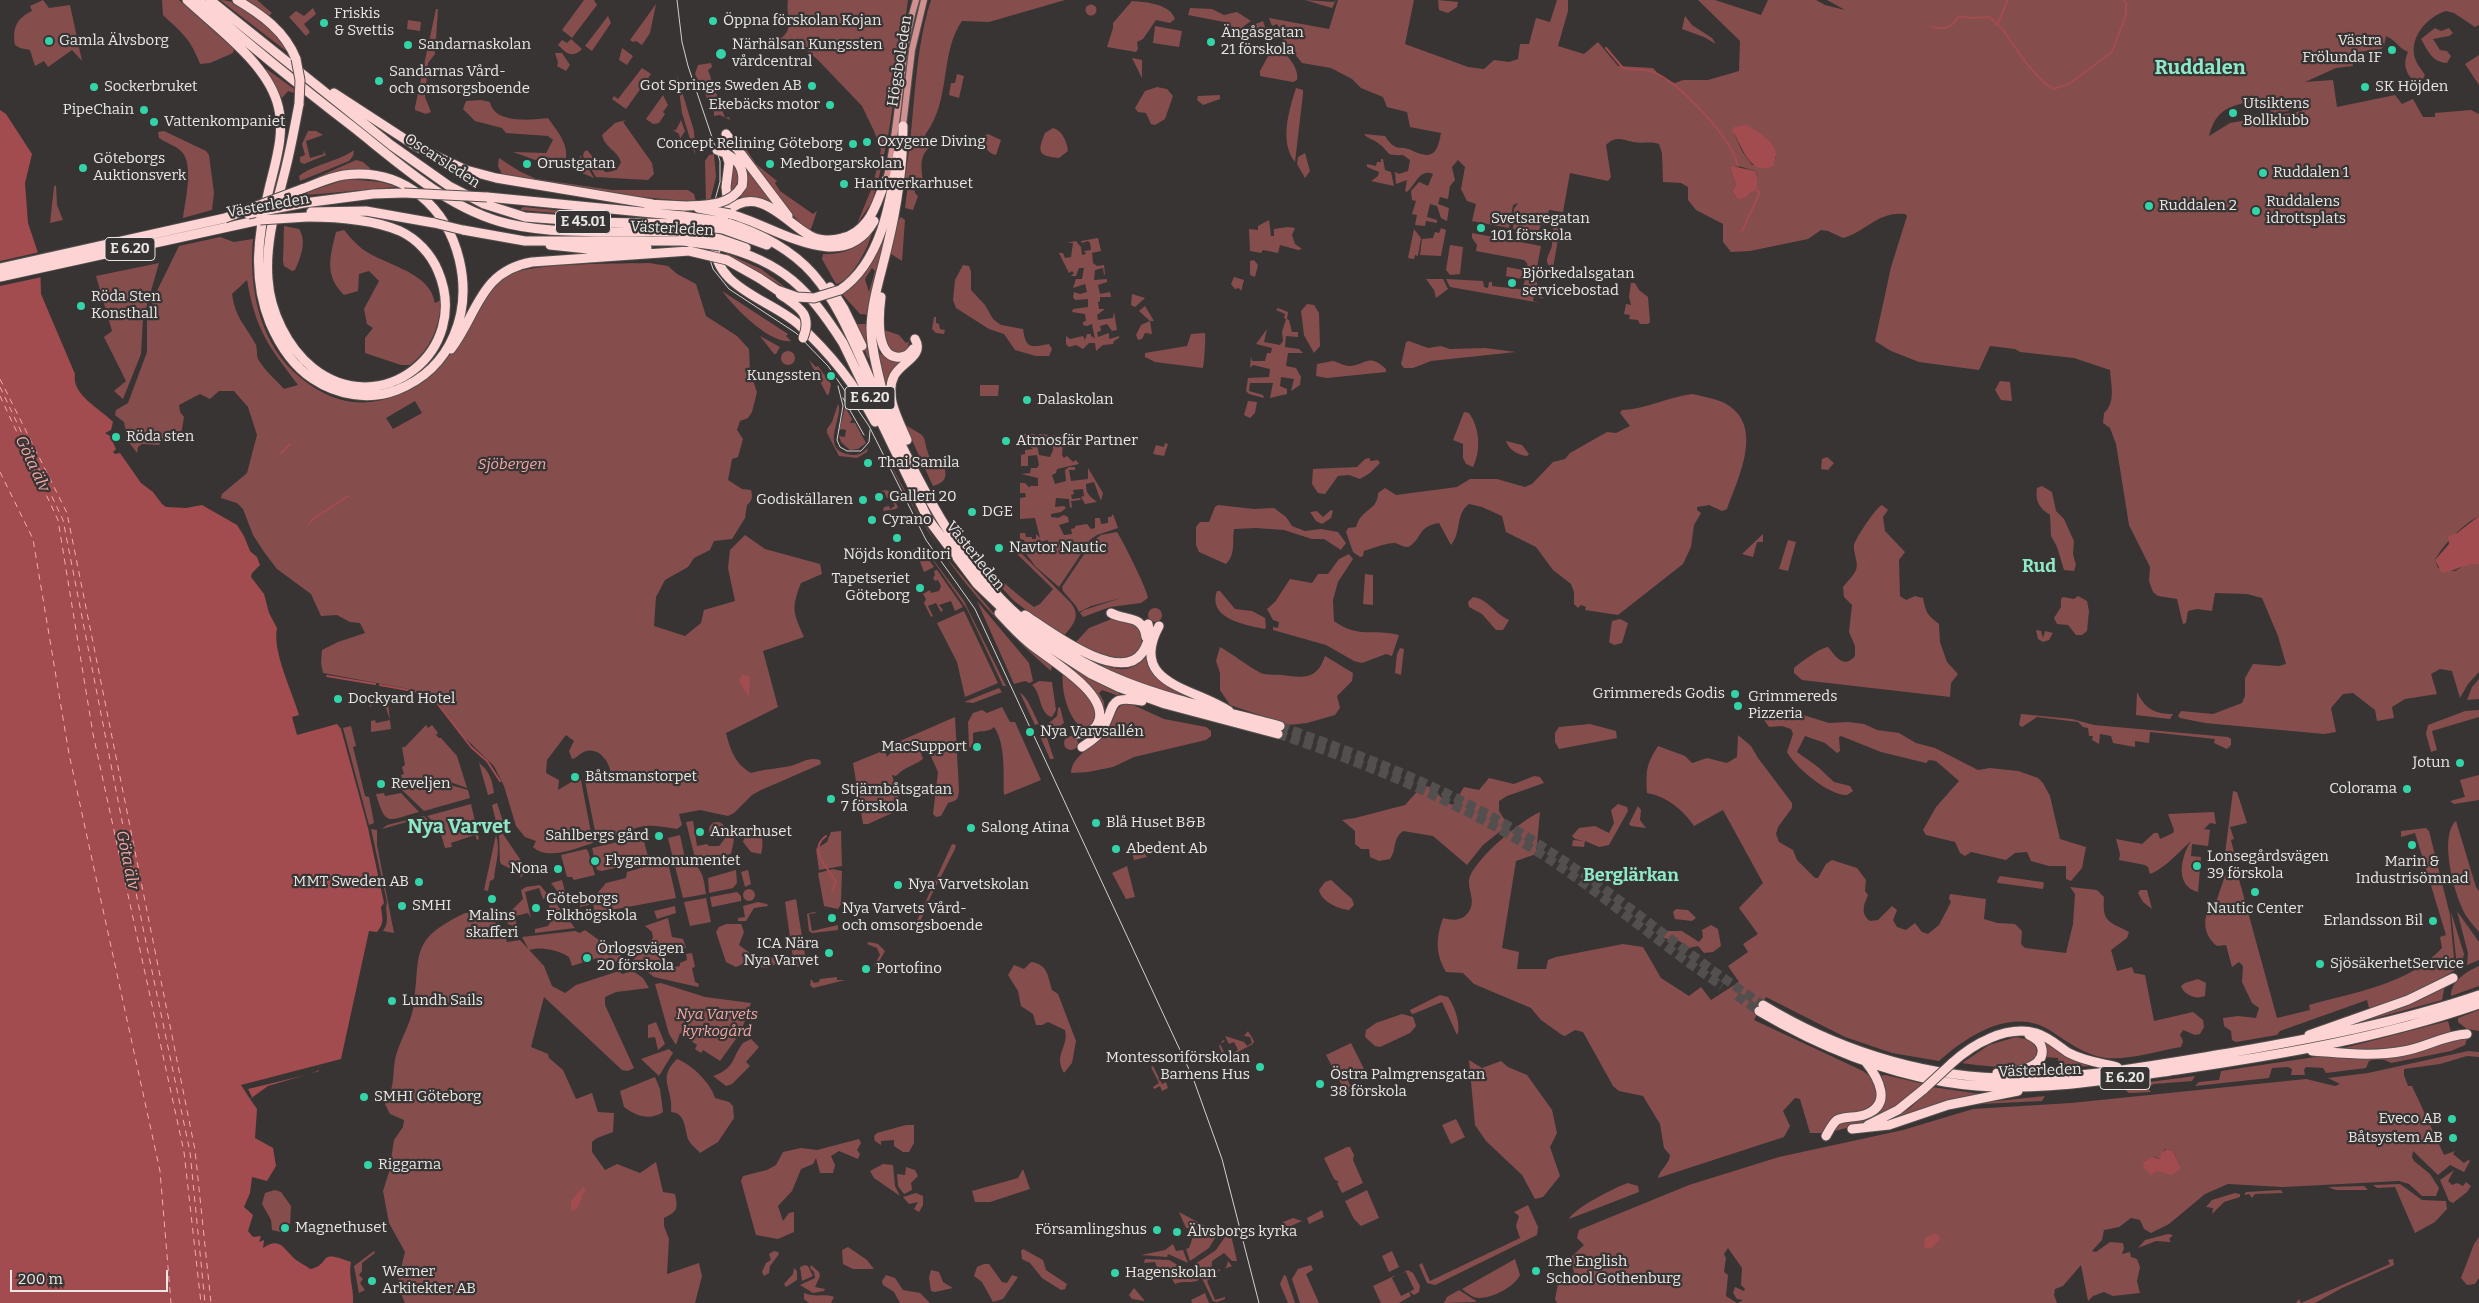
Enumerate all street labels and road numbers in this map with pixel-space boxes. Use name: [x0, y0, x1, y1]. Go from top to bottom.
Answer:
street label: Högsboleden: [884, 14, 916, 108]
street label: Oscarsleden: [401, 130, 483, 192]
street label: Västerleden: [225, 190, 311, 222]
road number: E 45.01: [556, 210, 610, 233]
street label: Västerleden: [630, 218, 714, 240]
road number: E 6.20: [105, 238, 155, 260]
road number: E 6.20: [845, 386, 895, 409]
street label: Västerleden: [942, 518, 1008, 594]
street label: Västerleden: [1998, 1061, 2082, 1081]
road number: E 6.20: [2100, 1066, 2150, 1090]

